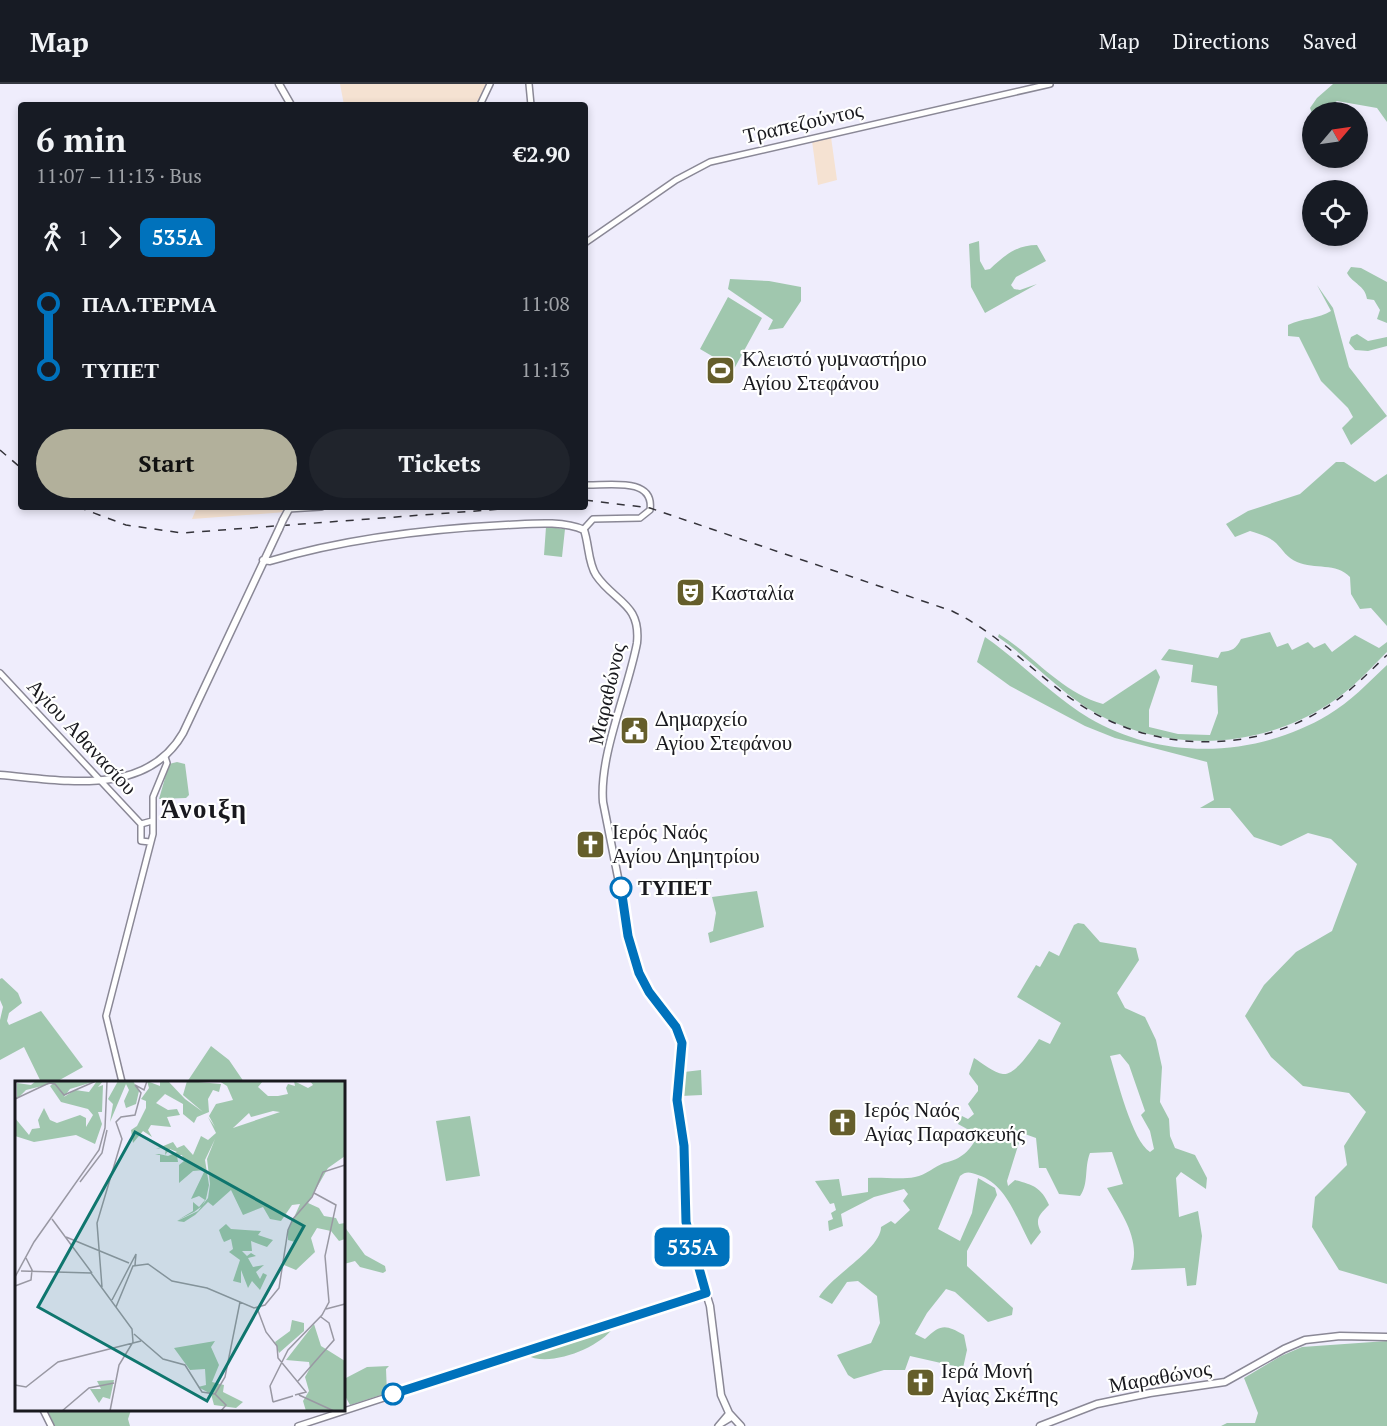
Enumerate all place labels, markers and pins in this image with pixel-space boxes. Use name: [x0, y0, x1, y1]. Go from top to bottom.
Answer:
place label: Κλειστό γυμναστήριο Αγίου Στεφάνου: [742, 344, 927, 396]
sports icon: Κλειστό γυμναστήριο Αγίου Στεφάνου: [705, 355, 737, 387]
theatre icon: Κασταλία: [674, 577, 706, 609]
place label: Κασταλία: [711, 578, 794, 606]
place label: Δημαρχείο Αγίου Στεφάνου: [655, 704, 792, 756]
public building icon: Δημαρχείο Αγίου Στεφάνου: [618, 715, 650, 747]
place label: Ιερός Ναός Αγίου Δημητρίου: [612, 817, 760, 869]
church icon: Ιερός Ναός Αγίου Δημητρίου: [575, 828, 607, 860]
place label: ΤΥΠΕΤ: [638, 873, 712, 901]
marker: ΤΥΠΕΤ: [610, 877, 632, 899]
place label: Ιερός Ναός Αγίας Παρασκευής: [864, 1095, 1026, 1147]
church icon: Ιερός Ναός Αγίας Παρασκευής: [827, 1106, 859, 1138]
place label: Ιερά Μονή Αγίας Σκέπης: [941, 1356, 1059, 1408]
church icon: Ιερά Μονή Αγίας Σκέπης: [904, 1367, 936, 1399]
unlabelled marker: [382, 1383, 404, 1405]

